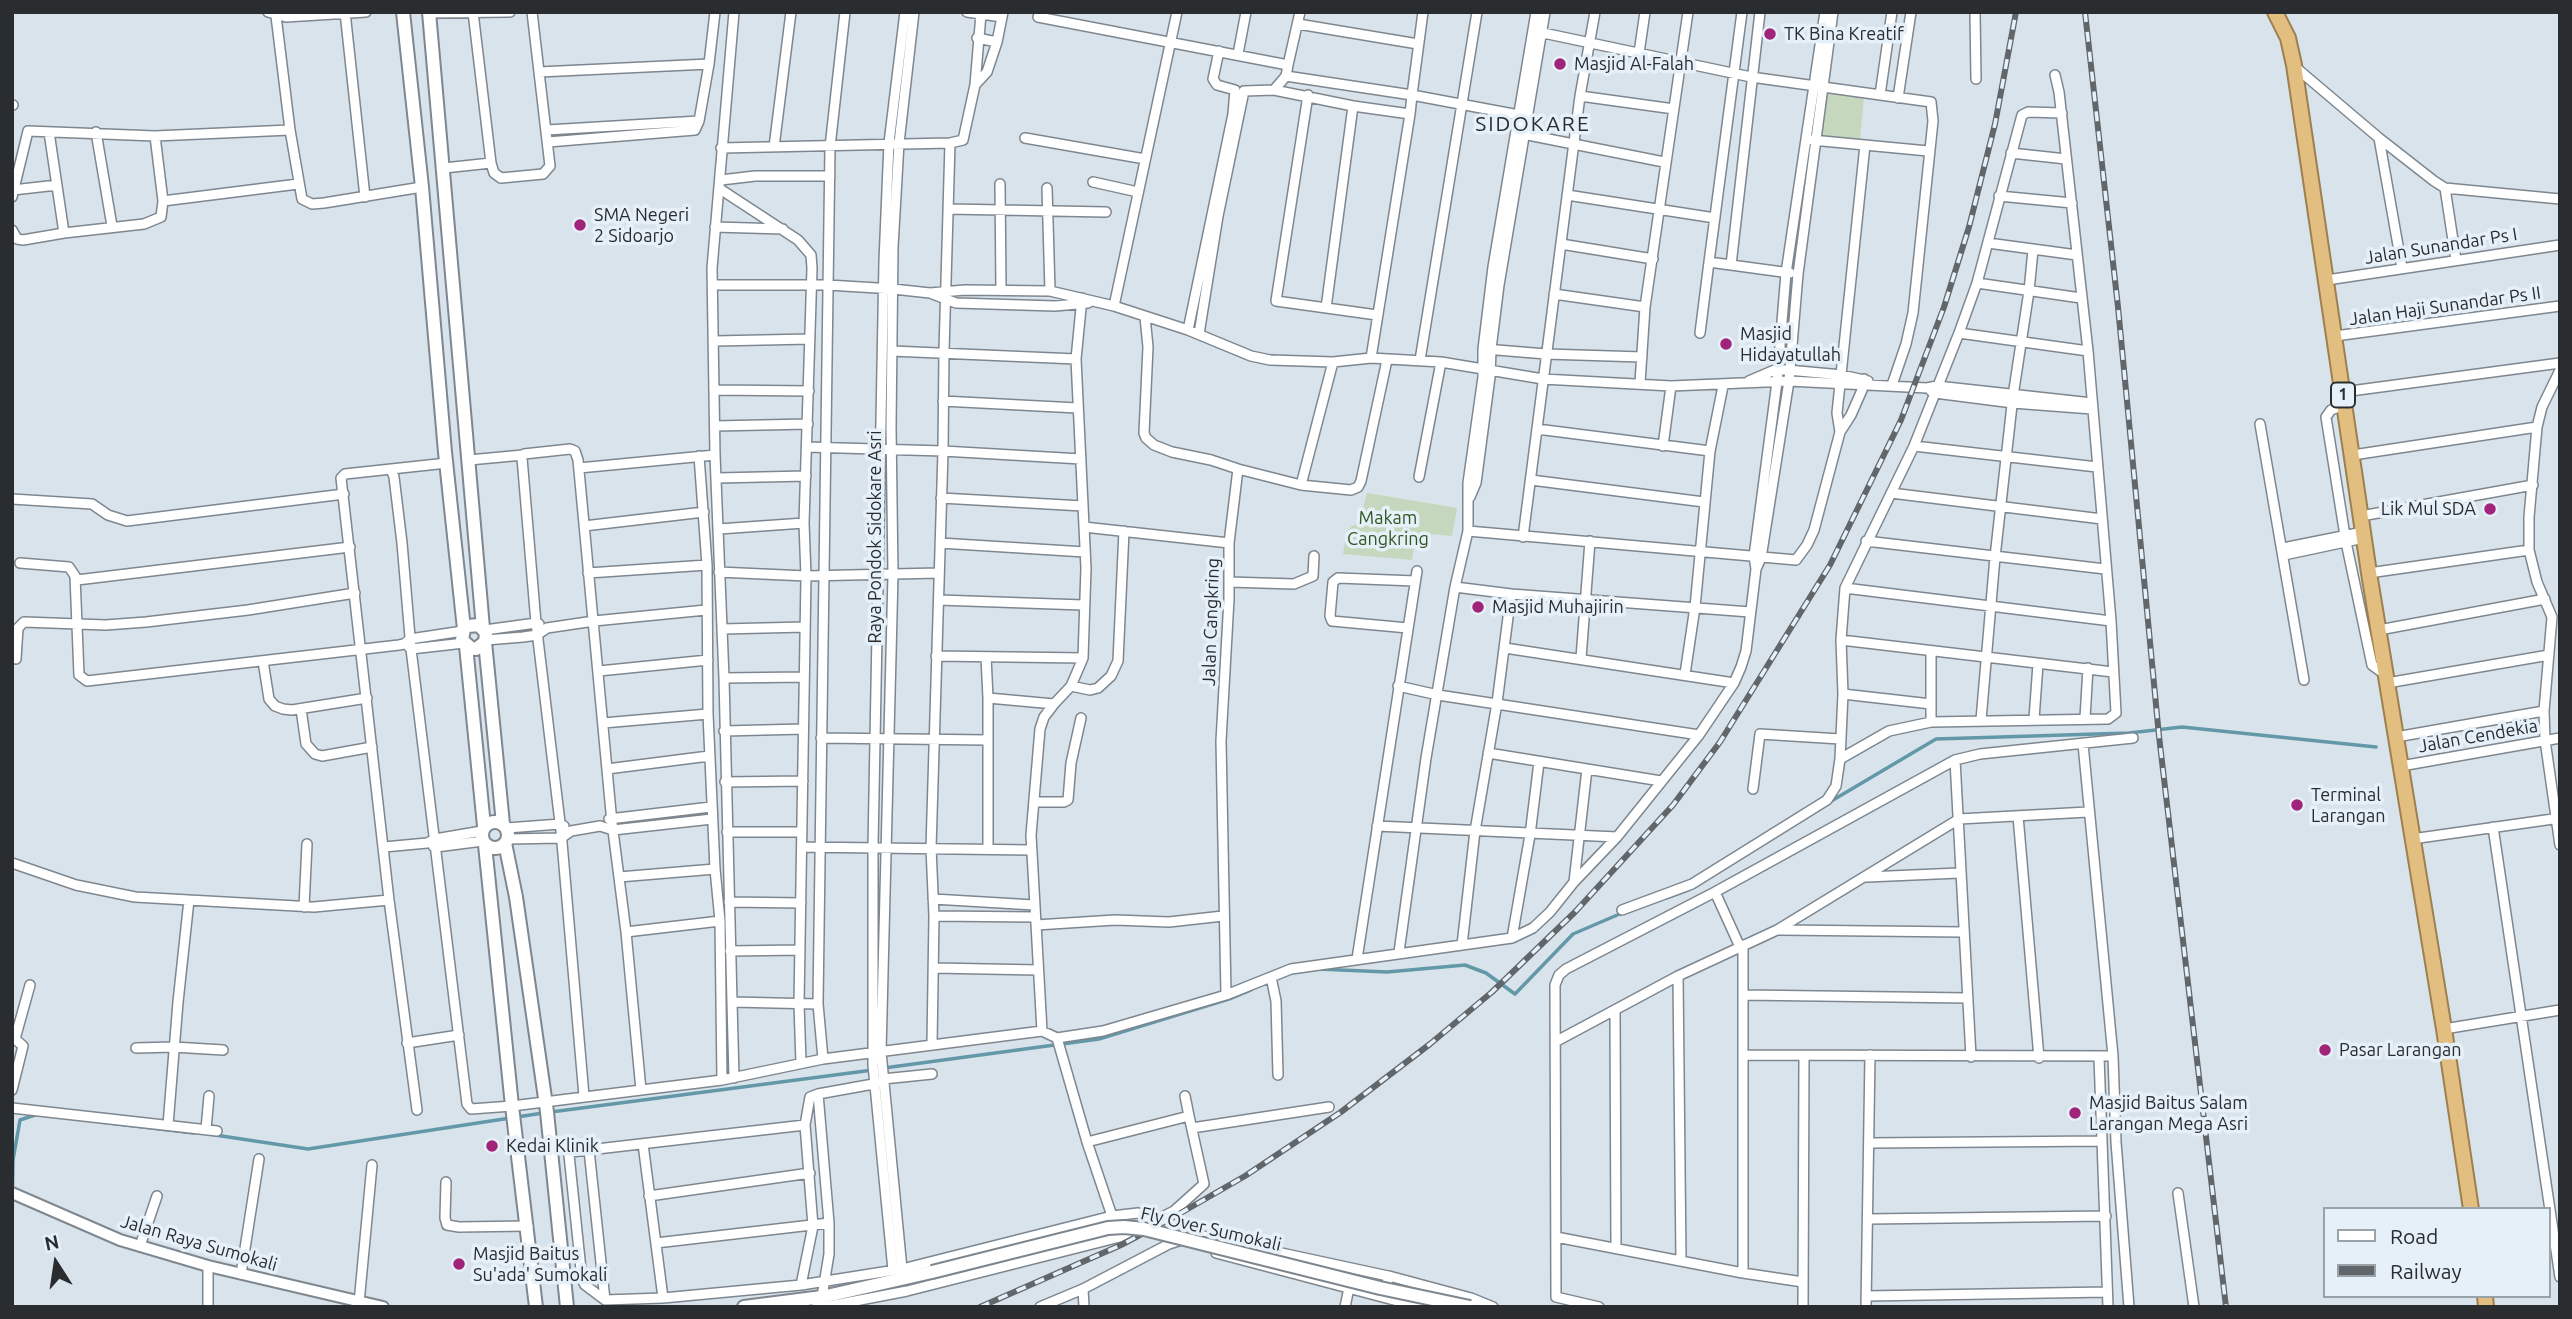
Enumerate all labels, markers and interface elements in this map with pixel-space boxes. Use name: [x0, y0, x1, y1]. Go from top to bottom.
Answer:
place label: TK Bina Kreatif: [1784, 23, 1904, 45]
marker: TK Bina Kreatif: [1762, 26, 1778, 42]
place label: Masjid Al-Falah: [1574, 53, 1694, 75]
marker: Masjid Al-Falah: [1552, 56, 1568, 72]
district label: SIDOKARE: [1476, 111, 1590, 137]
place label: SMA Negeri 2 Sidoarjo: [594, 204, 689, 246]
marker: SMA Negeri 2 Sidoarjo: [572, 217, 588, 233]
street label: Jalan Sunandar Ps I: [2363, 223, 2519, 269]
street label: Jalan Haji Sunandar Ps II: [2348, 282, 2542, 330]
place label: Masjid Hidayatullah: [1740, 323, 1841, 366]
marker: Masjid Hidayatullah: [1718, 336, 1734, 352]
road number: 1: [2331, 382, 2355, 408]
street label: Raya Pondok Sidokare Asri: [864, 430, 886, 644]
place label: Lik Mul SDA: [2381, 498, 2476, 520]
marker: Lik Mul SDA: [2482, 501, 2498, 517]
park label: Makam Cangkring: [1347, 507, 1429, 550]
street label: Jalan Cangkring: [1198, 557, 1224, 687]
place label: Masjid Muhajirin: [1492, 596, 1624, 618]
marker: Masjid Muhajirin: [1470, 599, 1486, 615]
street label: Jalan Cendekia: [2417, 715, 2539, 757]
place label: Terminal Larangan: [2311, 784, 2386, 826]
marker: Terminal Larangan: [2289, 797, 2305, 813]
place label: Pasar Larangan: [2339, 1039, 2462, 1061]
marker: Pasar Larangan: [2317, 1042, 2333, 1058]
place label: Masjid Baitus Salam Larangan Mega Asri: [2089, 1092, 2248, 1134]
marker: Masjid Baitus Salam Larangan Mega Asri: [2067, 1105, 2083, 1121]
place label: Kedai Klinik: [506, 1135, 599, 1157]
marker: Kedai Klinik: [484, 1138, 500, 1154]
street label: Fly Over Sumokali: [1139, 1202, 1283, 1256]
legend: [2324, 1207, 2551, 1298]
street label: Jalan Raya Sumokali: [118, 1210, 280, 1276]
text: Road: [2390, 1224, 2438, 1248]
north arrow: [21, 1228, 91, 1298]
text: N: [42, 1230, 61, 1255]
place label: Masjid Baitus Su'ada' Sumokali: [473, 1243, 607, 1286]
marker: Masjid Baitus Su'ada' Sumokali: [451, 1256, 467, 1272]
text: Railway: [2390, 1259, 2462, 1283]

